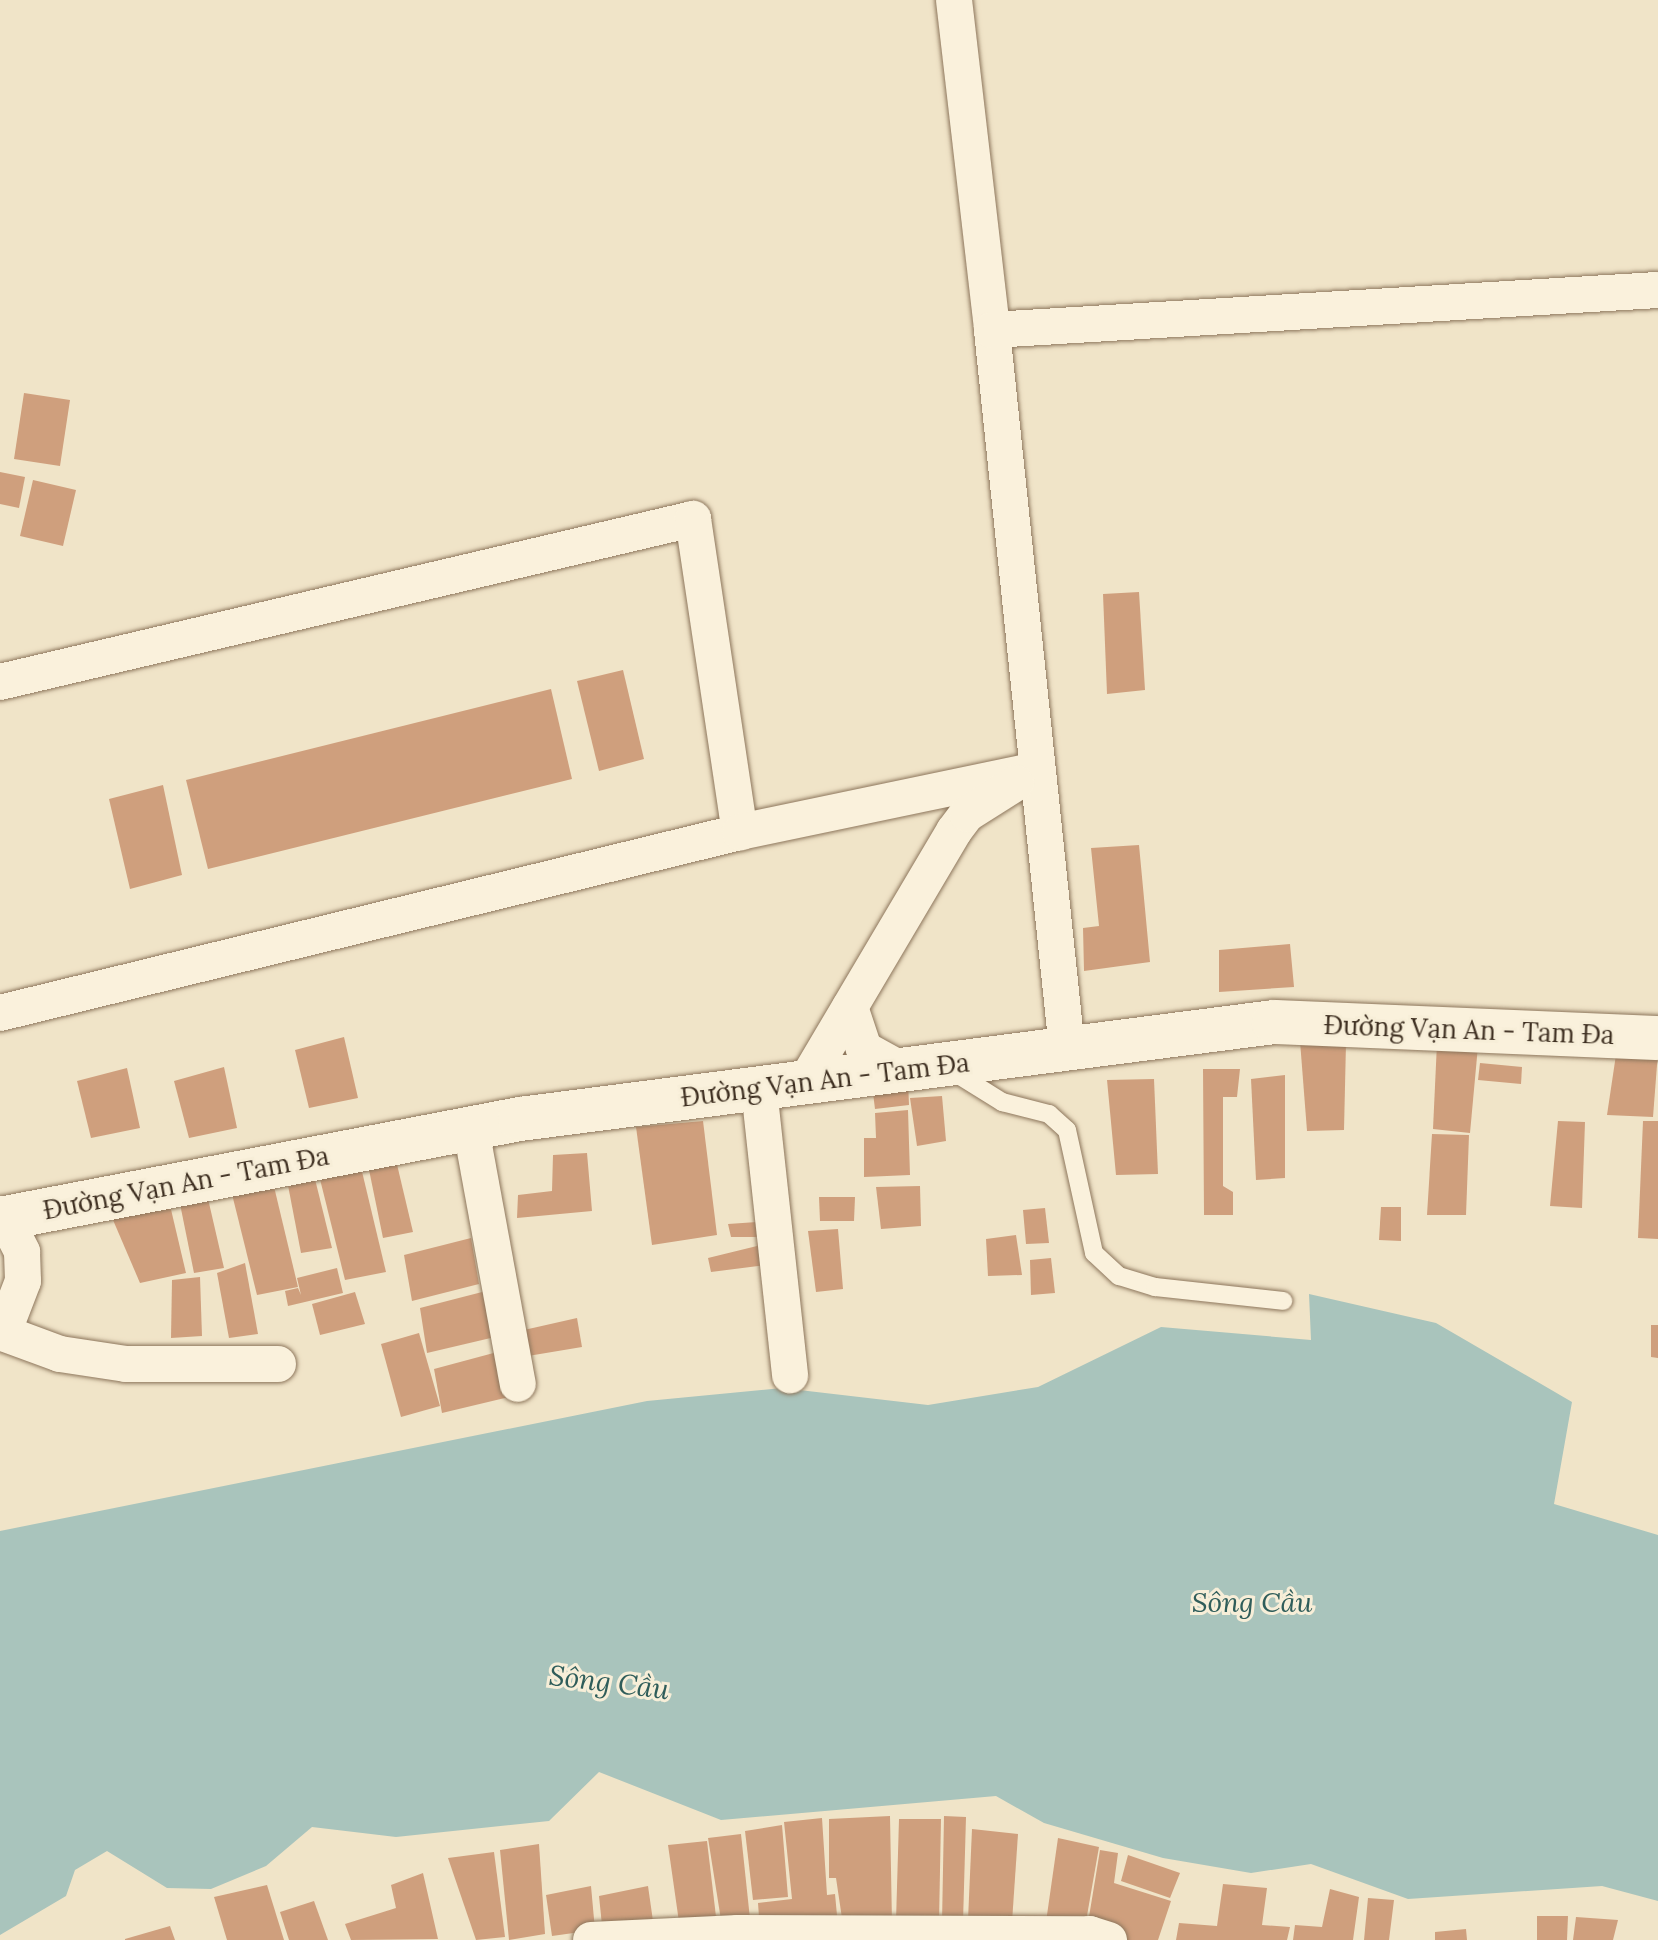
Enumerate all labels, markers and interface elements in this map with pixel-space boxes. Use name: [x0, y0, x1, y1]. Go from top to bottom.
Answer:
street label: Đường Vạn An - Tam Đa: [1323, 1009, 1615, 1051]
street label: Đường Vạn An - Tam Đa: [679, 1047, 971, 1113]
street label: Đường Vạn An - Tam Đa: [40, 1140, 332, 1226]
water label: Sông Cầu: [1192, 1585, 1312, 1619]
water label: Sông Cầu: [547, 1658, 671, 1706]

